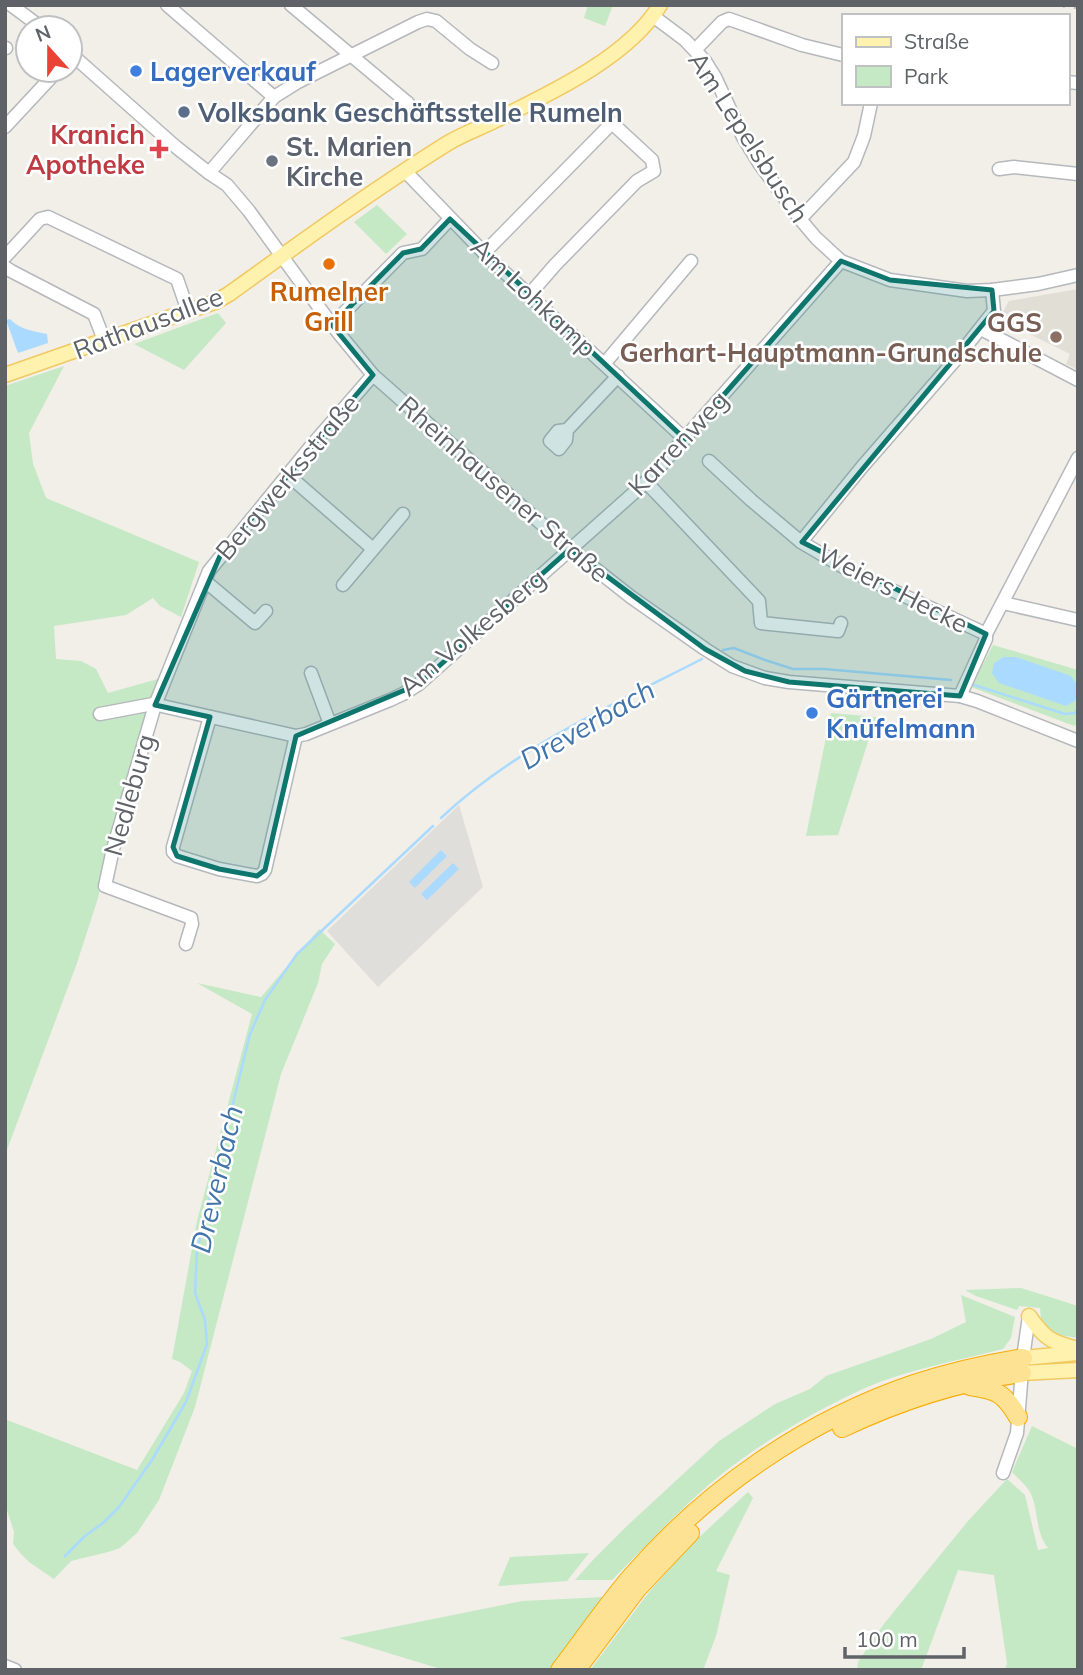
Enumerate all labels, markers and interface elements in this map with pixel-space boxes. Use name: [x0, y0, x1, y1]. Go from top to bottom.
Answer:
north arrow: [14, 14, 84, 84]
legend: [842, 14, 1069, 105]
text: N: [32, 19, 54, 47]
text: Straße: [904, 28, 969, 54]
street label: Am Lepelsbusch: [681, 45, 817, 229]
place label: Lagerverkauf: [150, 55, 316, 88]
marker: Lagerverkauf: [128, 63, 144, 79]
text: Park: [904, 63, 948, 89]
place label: Volksbank Geschäftsstelle Rumeln: [197, 96, 623, 129]
marker: Volksbank Geschäftsstelle Rumeln: [176, 104, 192, 120]
place label: Kranich Apotheke: [26, 118, 145, 181]
place label: St. Marien Kirche: [286, 130, 412, 193]
marker: Kranich Apotheke: [151, 141, 167, 157]
marker: St. Marien Kirche: [264, 153, 280, 169]
street label: Am Lohkamp: [464, 230, 604, 364]
marker: Rumelner Grill: [321, 256, 337, 272]
place label: Rumelner Grill: [270, 275, 389, 338]
street label: Rathausallee: [68, 279, 228, 367]
place label: GGS Gerhart-Hauptmann-Grundschule: [620, 306, 1042, 369]
marker: GGS Gerhart-Hauptmann-Grundschule: [1048, 329, 1064, 345]
street label: Karrenweg: [621, 383, 735, 503]
street label: Bergwerksstraße: [208, 387, 366, 567]
street label: Rheinhausener Straße: [392, 389, 616, 589]
street label: Weiers Hecke: [812, 536, 974, 640]
street label: Am Volkesberg: [392, 561, 552, 703]
water label: Dreverbach: [513, 671, 661, 777]
place label: Gärtnerei Knüfelmann: [826, 682, 976, 745]
marker: Gärtnerei Knüfelmann: [804, 705, 820, 721]
street label: Nedleburg: [96, 730, 162, 860]
water label: Dreverbach: [182, 1102, 250, 1256]
scale bar: [845, 1616, 964, 1660]
text: 100 m: [856, 1626, 918, 1652]

